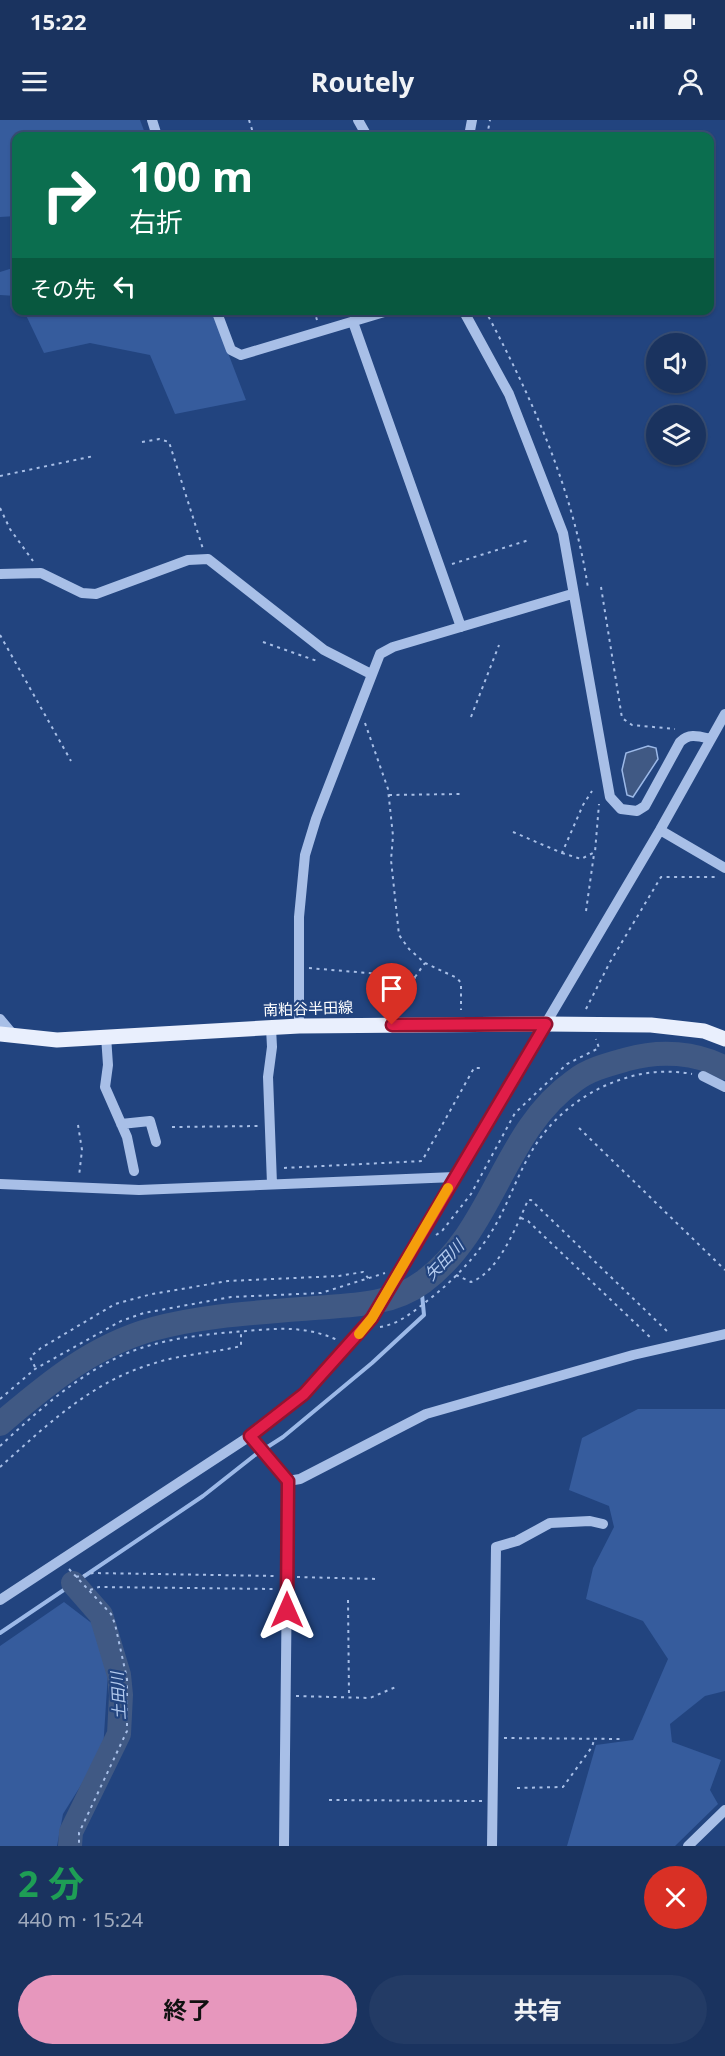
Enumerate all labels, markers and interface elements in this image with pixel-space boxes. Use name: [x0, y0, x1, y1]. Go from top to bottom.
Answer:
text: 15:22: [30, 6, 87, 36]
text: Routely: [311, 63, 414, 100]
icon: menu: [18, 65, 51, 98]
icon: person: [674, 65, 707, 98]
text: 100 m: [129, 147, 253, 204]
icon: right: [30, 156, 108, 234]
text: 右折: [129, 203, 183, 240]
icon: left: [108, 270, 141, 303]
text: その先: [30, 273, 96, 303]
map controls: [646, 333, 706, 465]
button: sound: [646, 333, 706, 393]
button: layers: [646, 405, 706, 465]
pin: [366, 963, 417, 1025]
icon: arrive: [375, 972, 408, 1005]
street label: 南粕谷半田線: [263, 996, 353, 1020]
water label: 矢田川: [419, 1234, 470, 1285]
position arrow: [255, 1578, 319, 1642]
water label: 土田川: [106, 1669, 130, 1721]
text: 2 分: [18, 1859, 84, 1908]
button: close: [644, 1866, 707, 1929]
text: 440 m · 15:24: [18, 1906, 143, 1933]
button: 終了: [18, 1975, 357, 2044]
button: 共有: [369, 1975, 707, 2044]

